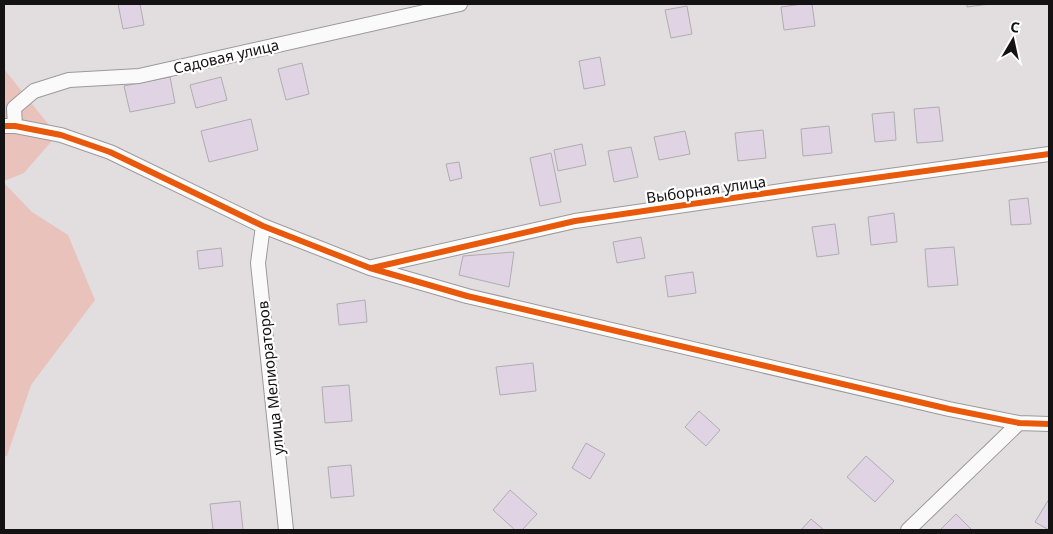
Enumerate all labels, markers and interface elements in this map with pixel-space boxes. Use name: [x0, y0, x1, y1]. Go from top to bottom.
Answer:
north arrow: [988, 15, 1038, 65]
text: С: [1009, 17, 1021, 37]
street label: Садовая улица: [171, 34, 281, 78]
street label: Выборная улица: [645, 171, 767, 207]
street label: улица Мелиораторов: [252, 300, 288, 456]

